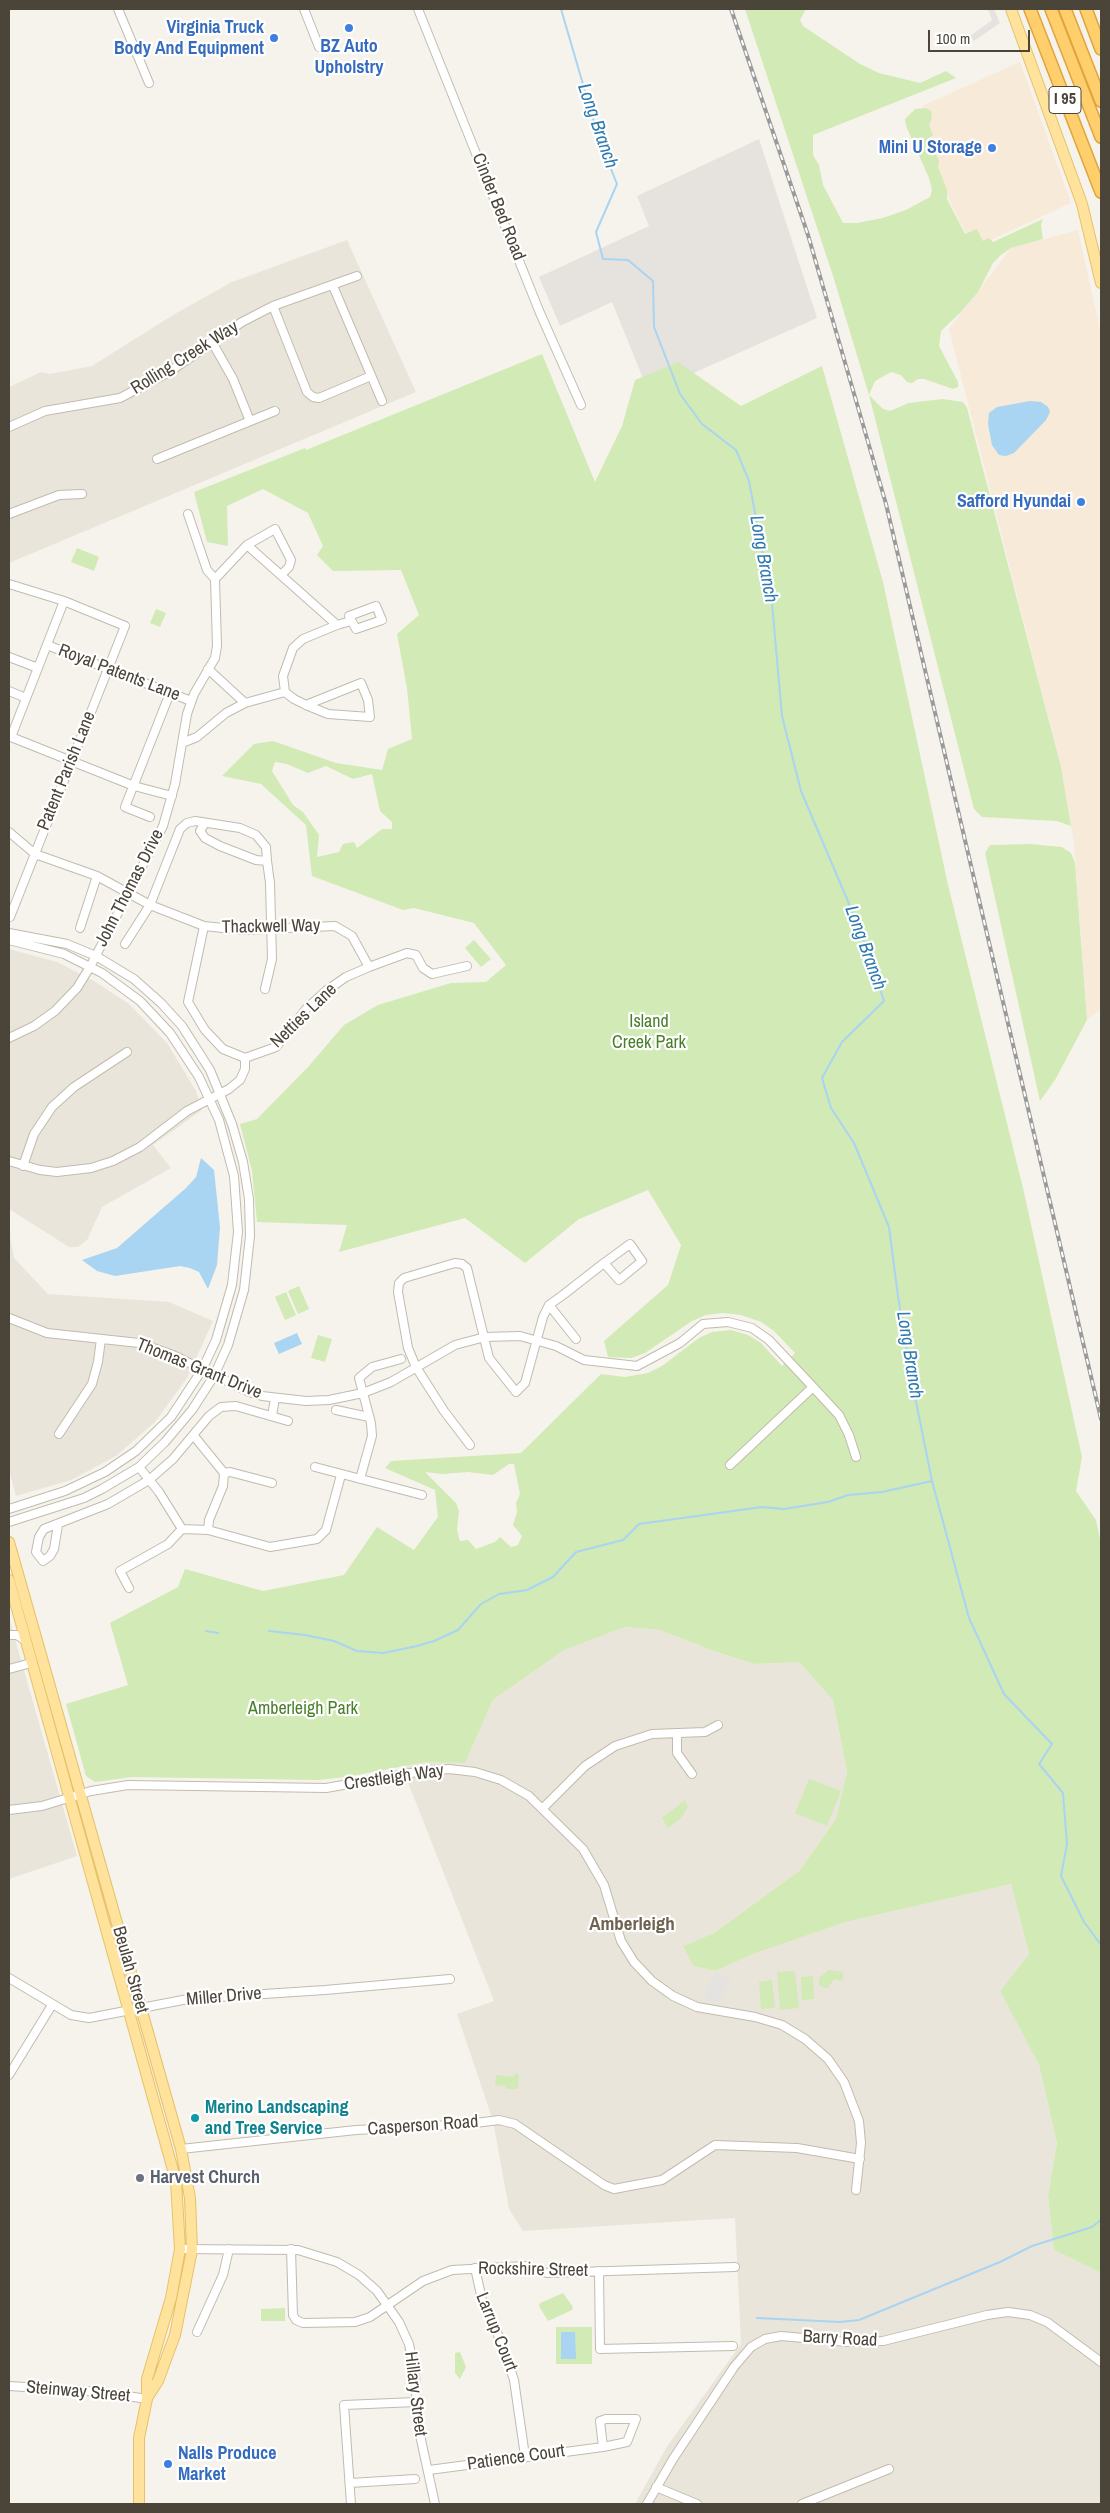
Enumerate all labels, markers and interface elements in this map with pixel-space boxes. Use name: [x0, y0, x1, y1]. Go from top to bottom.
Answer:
place label: Virginia Truck Body And Equipment: [114, 17, 264, 59]
scale bar: [930, 20, 1032, 52]
marker: BZ Auto Upholstry: [343, 22, 355, 34]
text: 100 m: [936, 28, 970, 49]
marker: Virginia Truck Body And Equipment: [268, 32, 280, 44]
place label: BZ Auto Upholstry: [315, 36, 383, 78]
water label: Long Branch: [572, 81, 622, 171]
road number: I 95: [1049, 86, 1081, 114]
place label: Mini U Storage: [879, 137, 982, 159]
marker: Mini U Storage: [986, 142, 998, 154]
street label: Cinder Bed Road: [467, 150, 529, 264]
street label: Rolling Creek Way: [127, 316, 243, 400]
place label: Safford Hyundai: [957, 491, 1071, 513]
marker: Safford Hyundai: [1075, 496, 1087, 508]
water label: Long Branch: [744, 514, 782, 604]
street label: Royal Patents Lane: [55, 640, 183, 706]
street label: Patent Parish Lane: [33, 708, 101, 834]
street label: John Thomas Drive: [91, 826, 169, 950]
water label: Long Branch: [839, 903, 891, 993]
street label: Thackwell Way: [221, 915, 321, 939]
street label: Netties Lane: [266, 979, 342, 1053]
park label: Island Creek Park: [612, 1011, 686, 1054]
water label: Long Branch: [891, 1310, 927, 1400]
street label: Thomas Grant Drive: [133, 1334, 265, 1404]
park label: Amberleigh Park: [248, 1698, 358, 1720]
street label: Crestleigh Way: [343, 1760, 445, 1796]
district label: Amberleigh: [589, 1914, 675, 1936]
street label: Beulah Street: [107, 1924, 153, 2016]
street label: Miller Drive: [185, 1983, 263, 2011]
place label: Merino Landscaping and Tree Service: [205, 2097, 349, 2140]
street label: Casperson Road: [367, 2111, 479, 2141]
marker: Merino Landscaping and Tree Service: [189, 2112, 201, 2124]
place label: Harvest Church: [150, 2167, 260, 2189]
marker: Harvest Church: [134, 2172, 146, 2184]
street label: Rockshire Street: [478, 2258, 588, 2282]
street label: Larrup Court: [470, 2290, 522, 2374]
street label: Barry Road: [802, 2326, 878, 2352]
street label: Hillary Street: [399, 2350, 431, 2438]
street label: Steinway Street: [25, 2377, 131, 2407]
street label: Patience Court: [466, 2440, 566, 2476]
place label: Nalls Produce Market: [178, 2443, 276, 2486]
marker: Nalls Produce Market: [162, 2458, 174, 2470]

